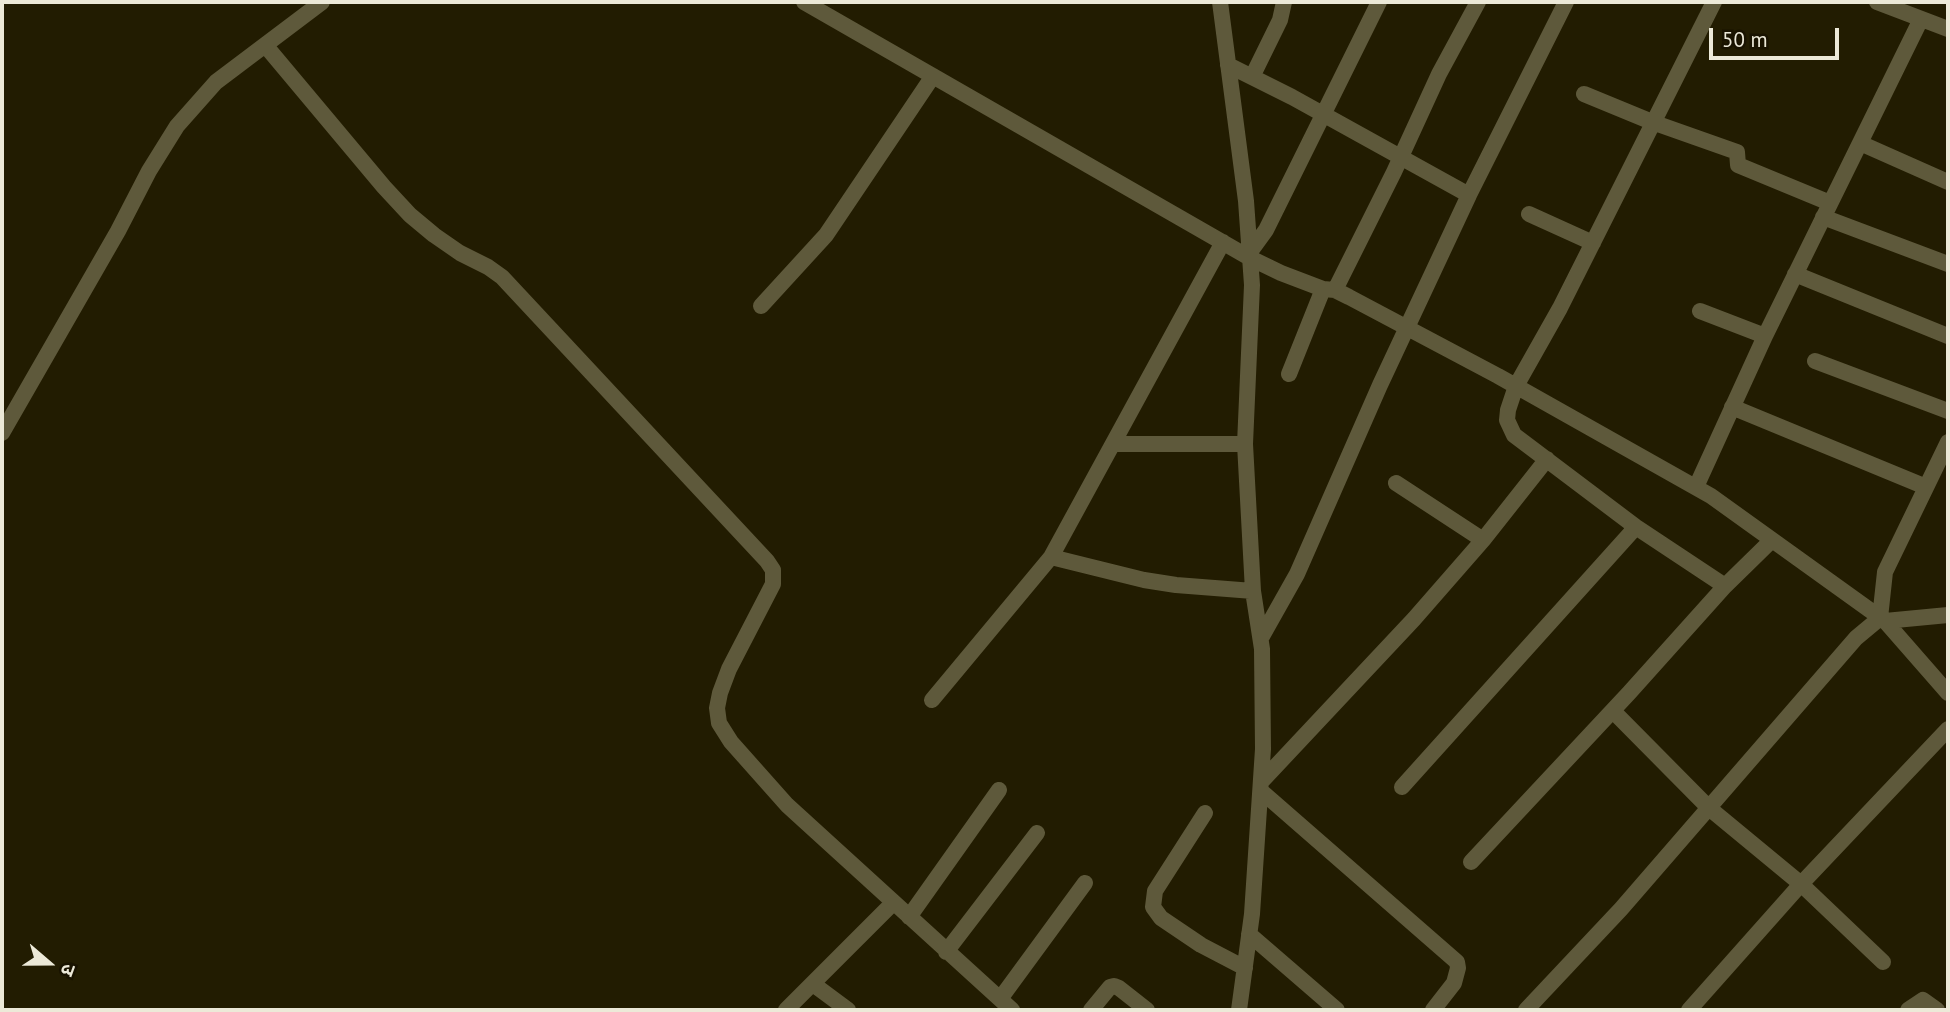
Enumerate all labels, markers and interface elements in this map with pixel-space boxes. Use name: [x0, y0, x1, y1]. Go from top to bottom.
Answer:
scale bar: [1712, 14, 1842, 58]
text: 50 m: [1722, 26, 1768, 53]
north arrow: [14, 928, 84, 998]
text: उ: [56, 961, 82, 980]

